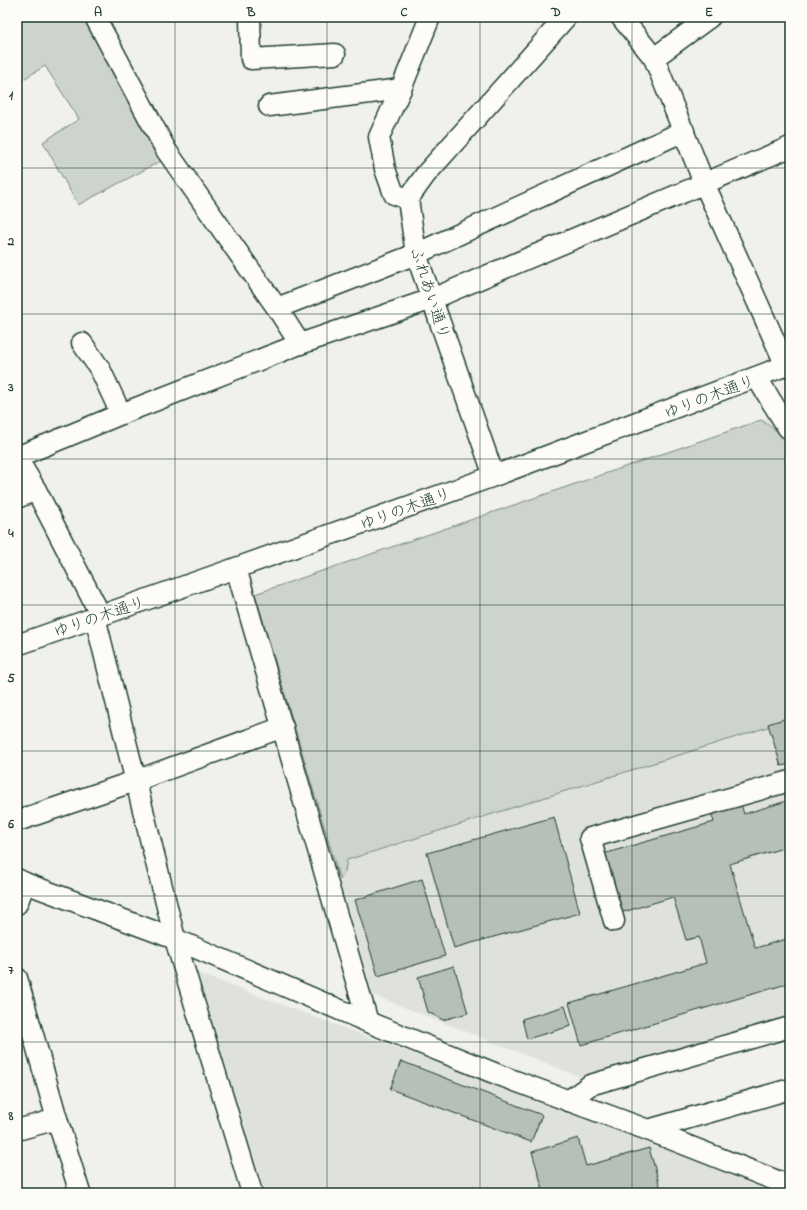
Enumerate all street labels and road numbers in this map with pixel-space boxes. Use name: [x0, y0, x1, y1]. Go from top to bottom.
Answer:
street label: ふれあい通り: [403, 244, 455, 343]
street label: ゆりの木通り: [661, 369, 759, 426]
street label: ゆりの木通り: [356, 482, 455, 538]
street label: ゆりの木通り: [50, 591, 149, 645]

